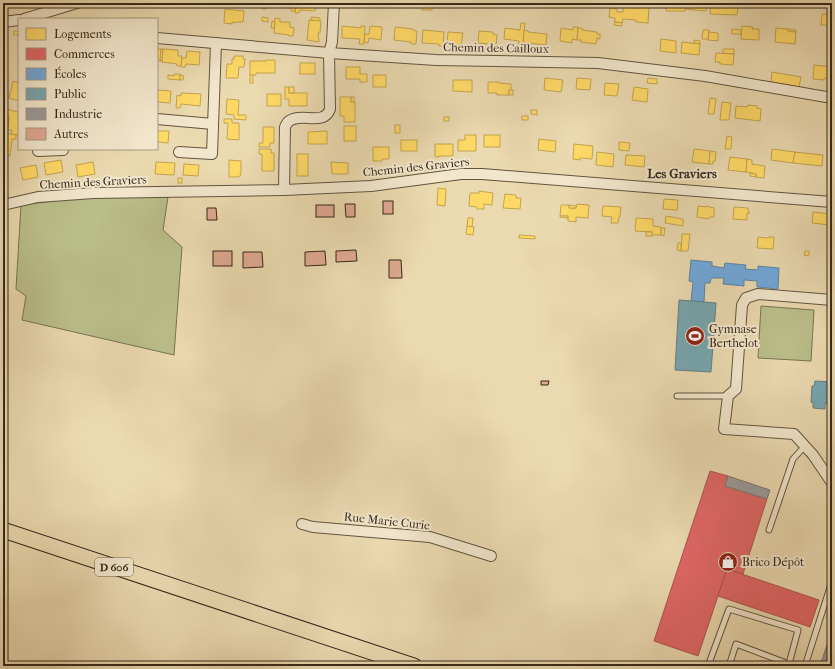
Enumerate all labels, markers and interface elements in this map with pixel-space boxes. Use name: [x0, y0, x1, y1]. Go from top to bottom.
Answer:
legend: [18, 18, 158, 150]
text: Logements: [54, 27, 112, 41]
street label: Chemin des Cailloux: [443, 40, 550, 56]
text: Commerces: [54, 47, 115, 61]
text: Écoles: [54, 66, 87, 81]
text: Public: [54, 87, 86, 101]
text: Industrie: [54, 107, 102, 121]
text: Autres: [53, 127, 89, 141]
street label: Chemin des Graviers: [362, 154, 471, 180]
district label: Les Graviers: [647, 166, 717, 181]
street label: Chemin des Graviers: [39, 172, 147, 192]
place label: Gymnase Berthelot: [709, 322, 759, 350]
sports icon: Gymnase Berthelot: [684, 325, 706, 347]
street label: Rue Marie Curie: [343, 510, 431, 533]
shop icon: Brico Dépôt: [717, 551, 739, 573]
place label: Brico Dépôt: [742, 555, 805, 569]
road number: D 606: [95, 558, 133, 576]

